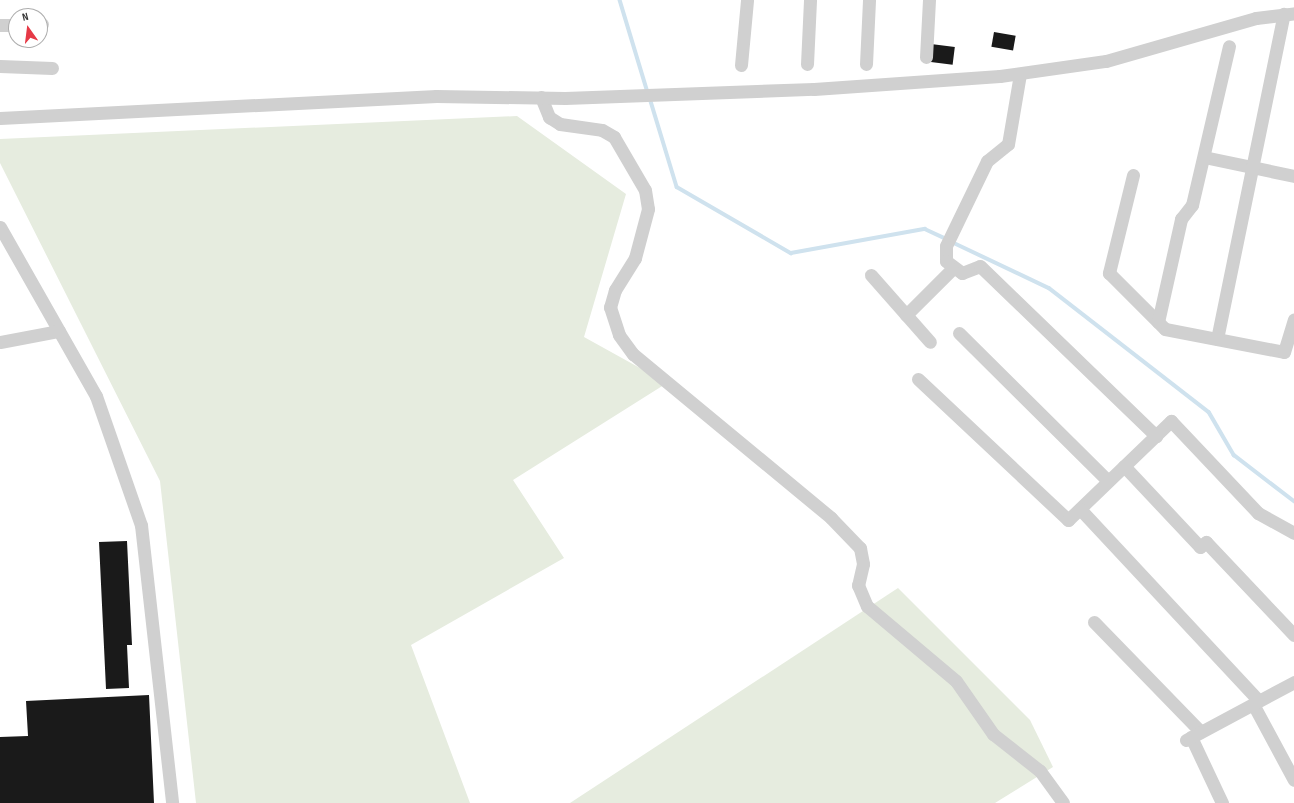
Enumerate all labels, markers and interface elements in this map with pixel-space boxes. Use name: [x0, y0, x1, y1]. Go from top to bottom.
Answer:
north arrow: [8, 8, 48, 48]
text: N: [21, 10, 30, 24]

